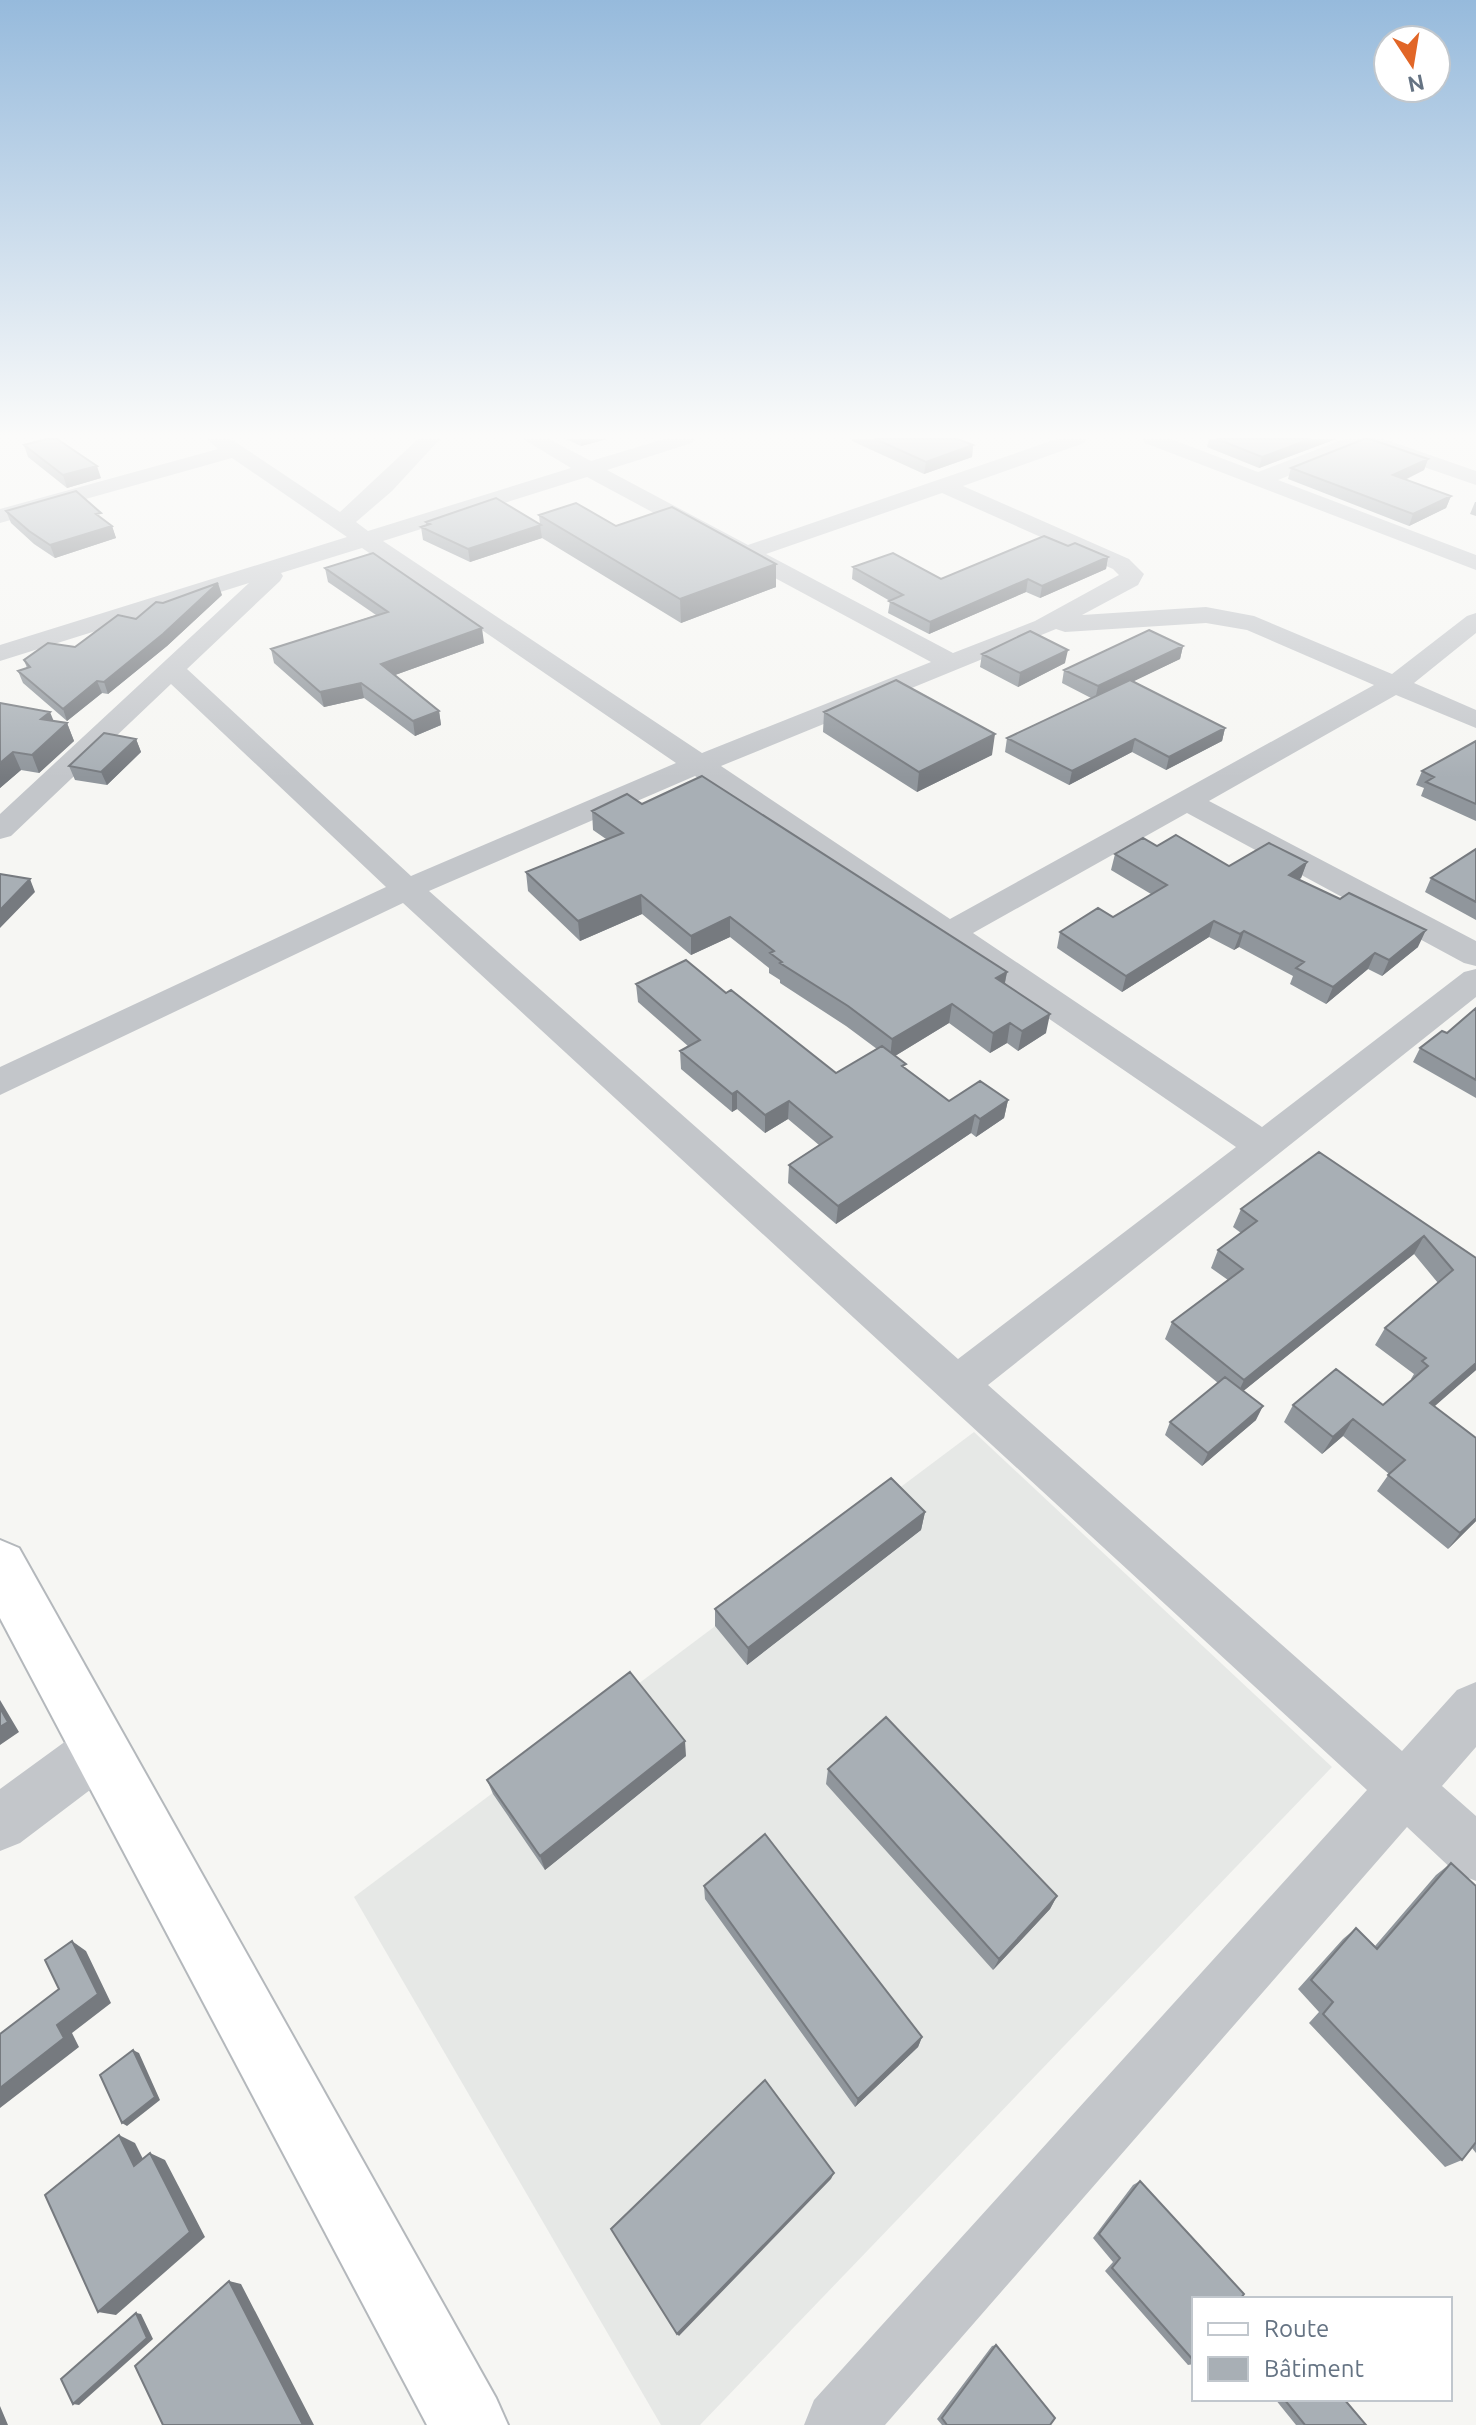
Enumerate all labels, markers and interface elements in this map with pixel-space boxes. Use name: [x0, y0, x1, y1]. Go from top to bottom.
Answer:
north arrow: [1372, 24, 1452, 104]
text: N: [1406, 70, 1427, 98]
legend: [1192, 2297, 1452, 2401]
text: Route: [1264, 2315, 1329, 2342]
text: Bâtiment: [1264, 2355, 1365, 2382]

